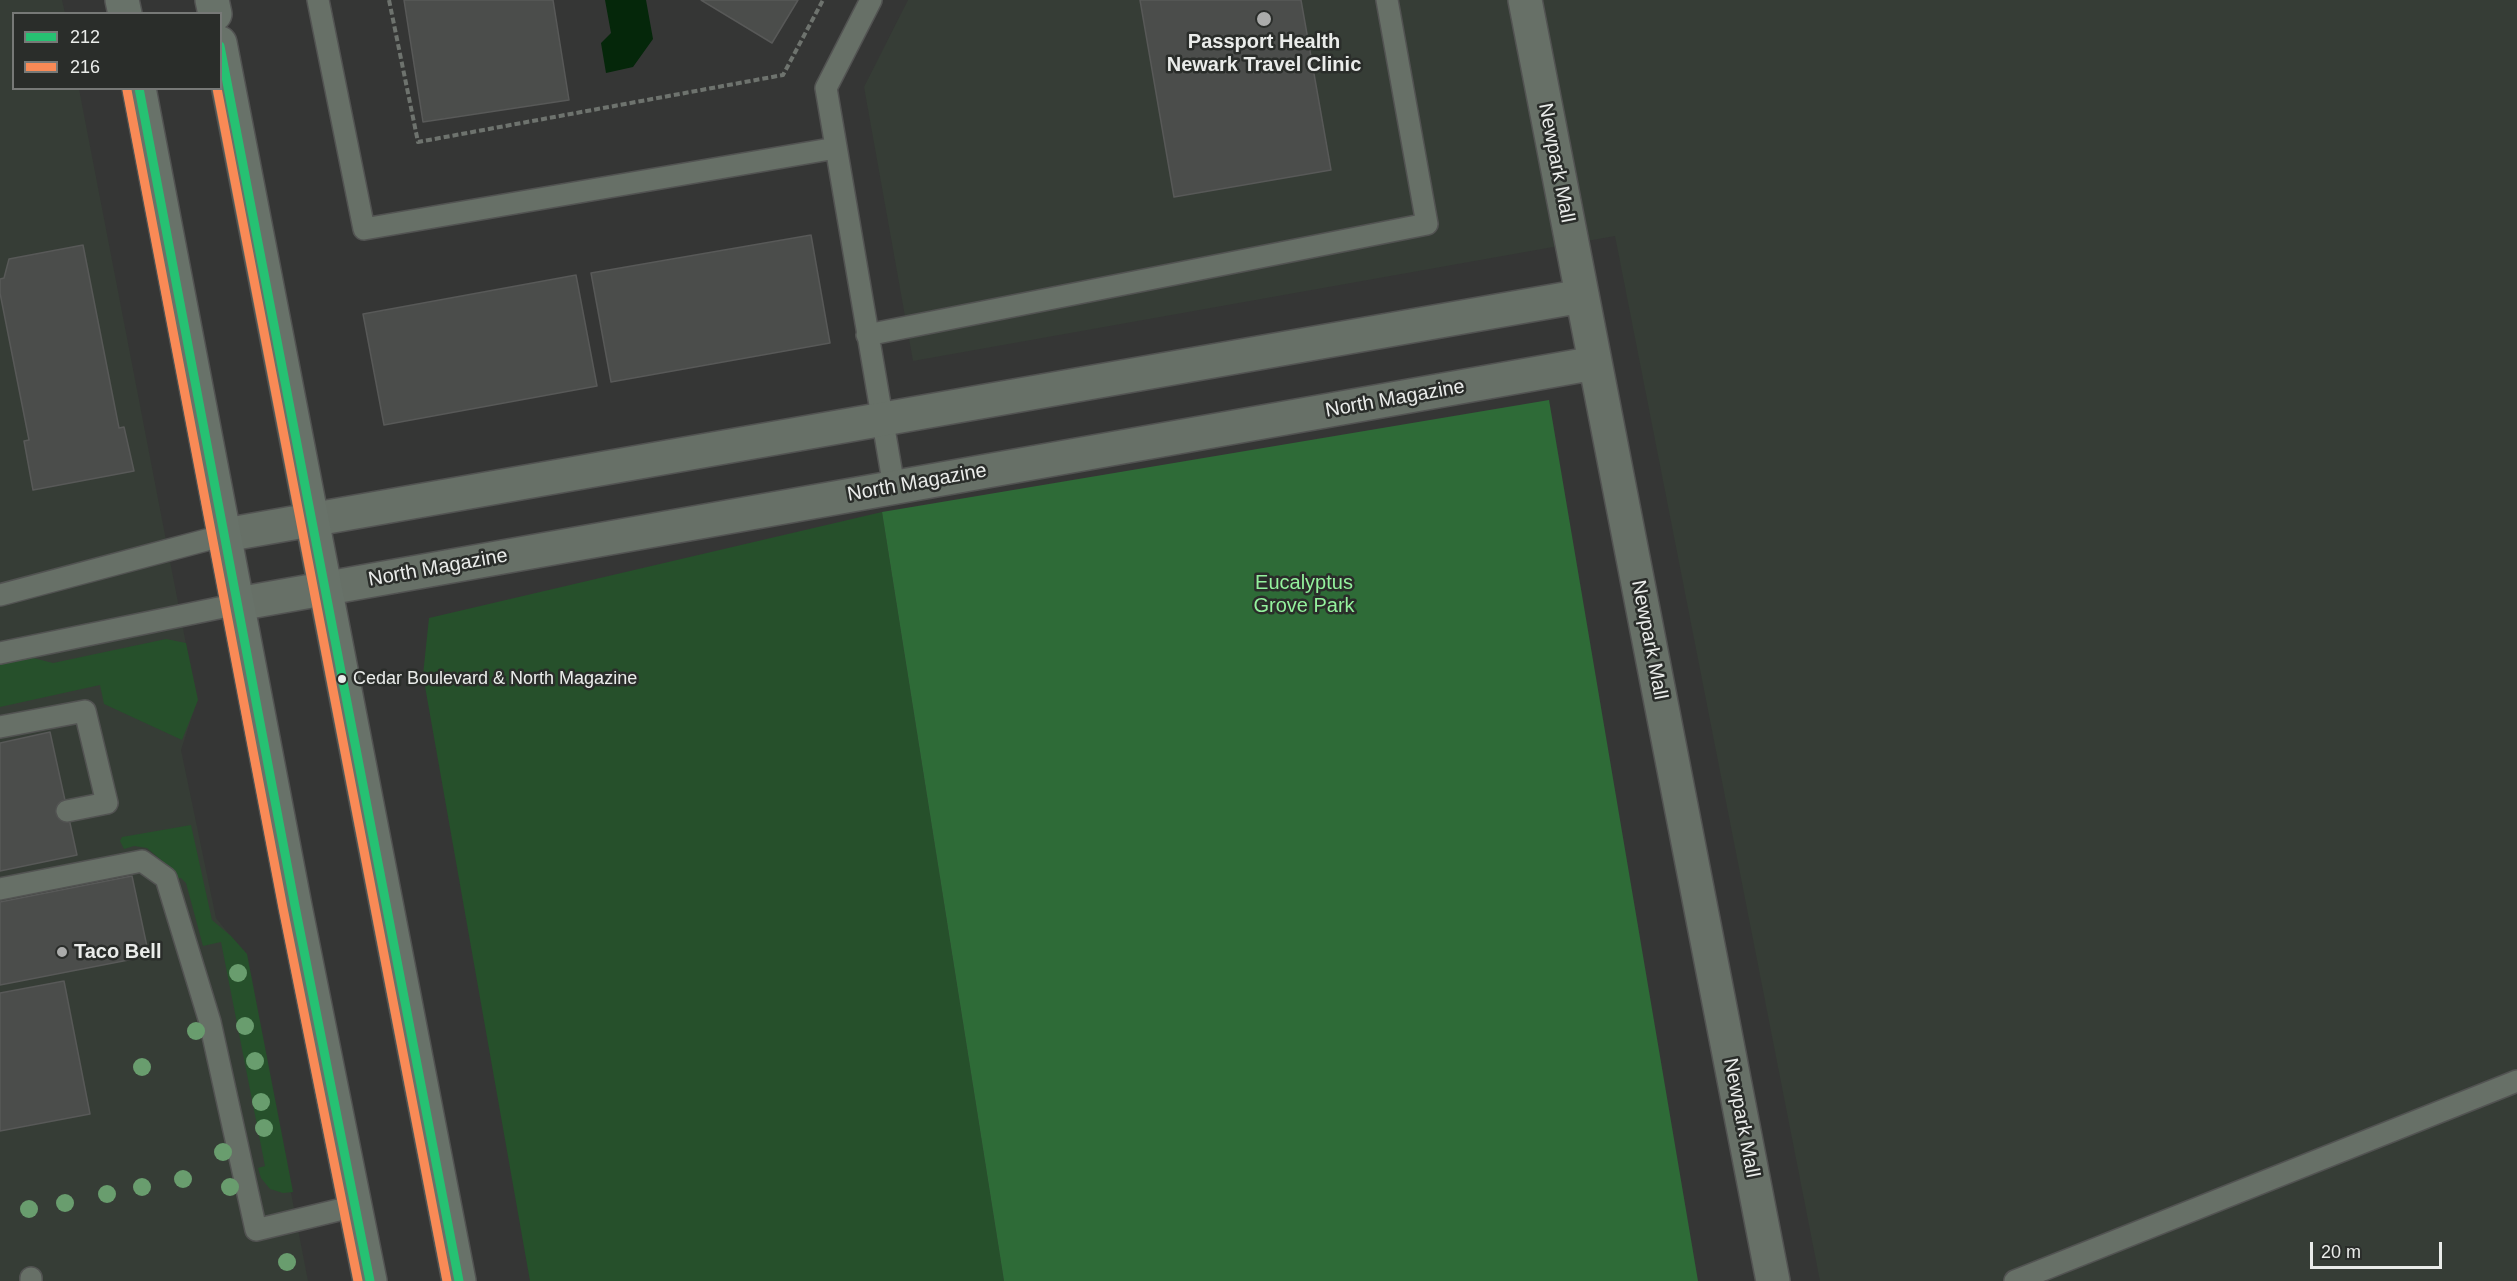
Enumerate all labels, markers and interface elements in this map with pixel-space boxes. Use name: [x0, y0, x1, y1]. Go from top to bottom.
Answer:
marker: Passport Health Newark Travel Clinic: [1255, 10, 1273, 28]
legend: [12, 12, 222, 90]
text: 212: [70, 27, 100, 47]
place label: Passport Health Newark Travel Clinic: [1167, 30, 1361, 77]
text: 216: [70, 57, 100, 77]
street label: Newpark Mall: [1533, 101, 1579, 225]
street label: North Magazine: [1323, 375, 1467, 423]
street label: North Magazine: [845, 459, 989, 507]
street label: North Magazine: [366, 544, 510, 592]
park label: Eucalyptus Grove Park: [1253, 571, 1355, 618]
street label: Newpark Mall: [1626, 578, 1672, 702]
place label: Cedar Boulevard & North Magazine: [353, 668, 637, 690]
marker: Cedar Boulevard & North Magazine: [336, 673, 348, 685]
place label: Taco Bell: [74, 940, 161, 964]
marker: Taco Bell: [55, 945, 69, 959]
street label: Newpark Mall: [1718, 1056, 1764, 1180]
scale bar: [2313, 1230, 2445, 1268]
text: 20 m: [2321, 1242, 2361, 1262]

